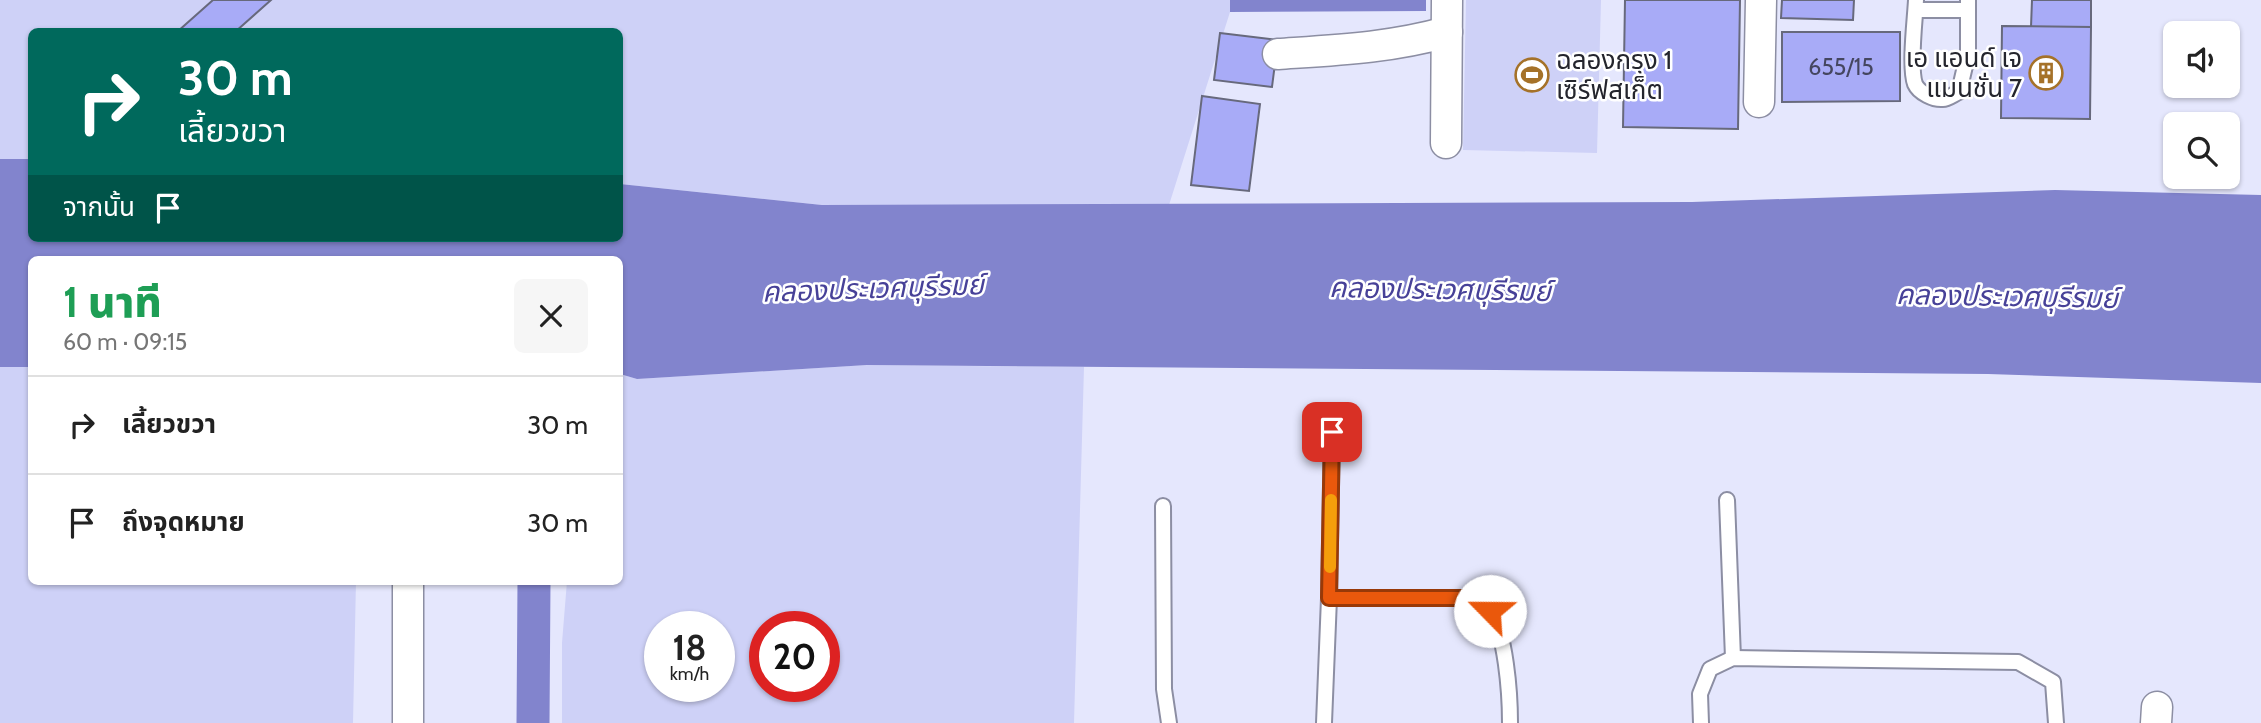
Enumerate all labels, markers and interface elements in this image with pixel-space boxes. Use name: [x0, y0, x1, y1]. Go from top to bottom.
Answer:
map controls: [2163, 21, 2240, 189]
button: sound: [2163, 21, 2240, 98]
place label: เอ แอนด์ เจ แมนชั่น 7: [1906, 42, 2022, 104]
place label: ฉลองกรุง 1 เซิร์ฟสเก็ต: [1556, 44, 1672, 106]
text: 30 m: [178, 48, 293, 107]
house number: 655/15: [1808, 53, 1874, 81]
building icon: เอ แอนด์ เจ แมนชั่น 7: [2027, 54, 2065, 92]
icon: right: [63, 56, 154, 147]
sports icon: ฉลองกรุง 1 เซิร์ฟสเก็ต: [1513, 56, 1551, 94]
text: เลี้ยวขวา: [178, 111, 286, 150]
button: search: [2163, 112, 2240, 189]
icon: arrive: [149, 189, 187, 227]
text: จากนั้น: [63, 191, 135, 223]
water label: คลองประเวศบุรีรมย์: [762, 267, 990, 310]
water label: คลองประเวศบุรีรมย์: [1329, 270, 1556, 309]
text: 1 นาที: [63, 276, 162, 328]
water label: คลองประเวศบุรีรมย์: [1896, 277, 2123, 316]
button: close: [514, 279, 588, 353]
text: 60 m · 09:15: [63, 328, 187, 356]
pin: [1302, 402, 1362, 462]
icon: right: [63, 406, 101, 444]
text: เลี้ยวขวา: [122, 408, 216, 440]
text: 30 m: [527, 409, 588, 441]
icon: arrive: [1313, 413, 1351, 451]
icon: arrive: [63, 504, 101, 542]
text: ถึงจุดหมาย: [122, 506, 245, 538]
text: 30 m: [527, 507, 588, 539]
position arrow: [1453, 574, 1527, 648]
speed limit sign: 20: [749, 611, 840, 702]
text: 18: [672, 626, 707, 669]
text: km/h: [670, 663, 709, 685]

